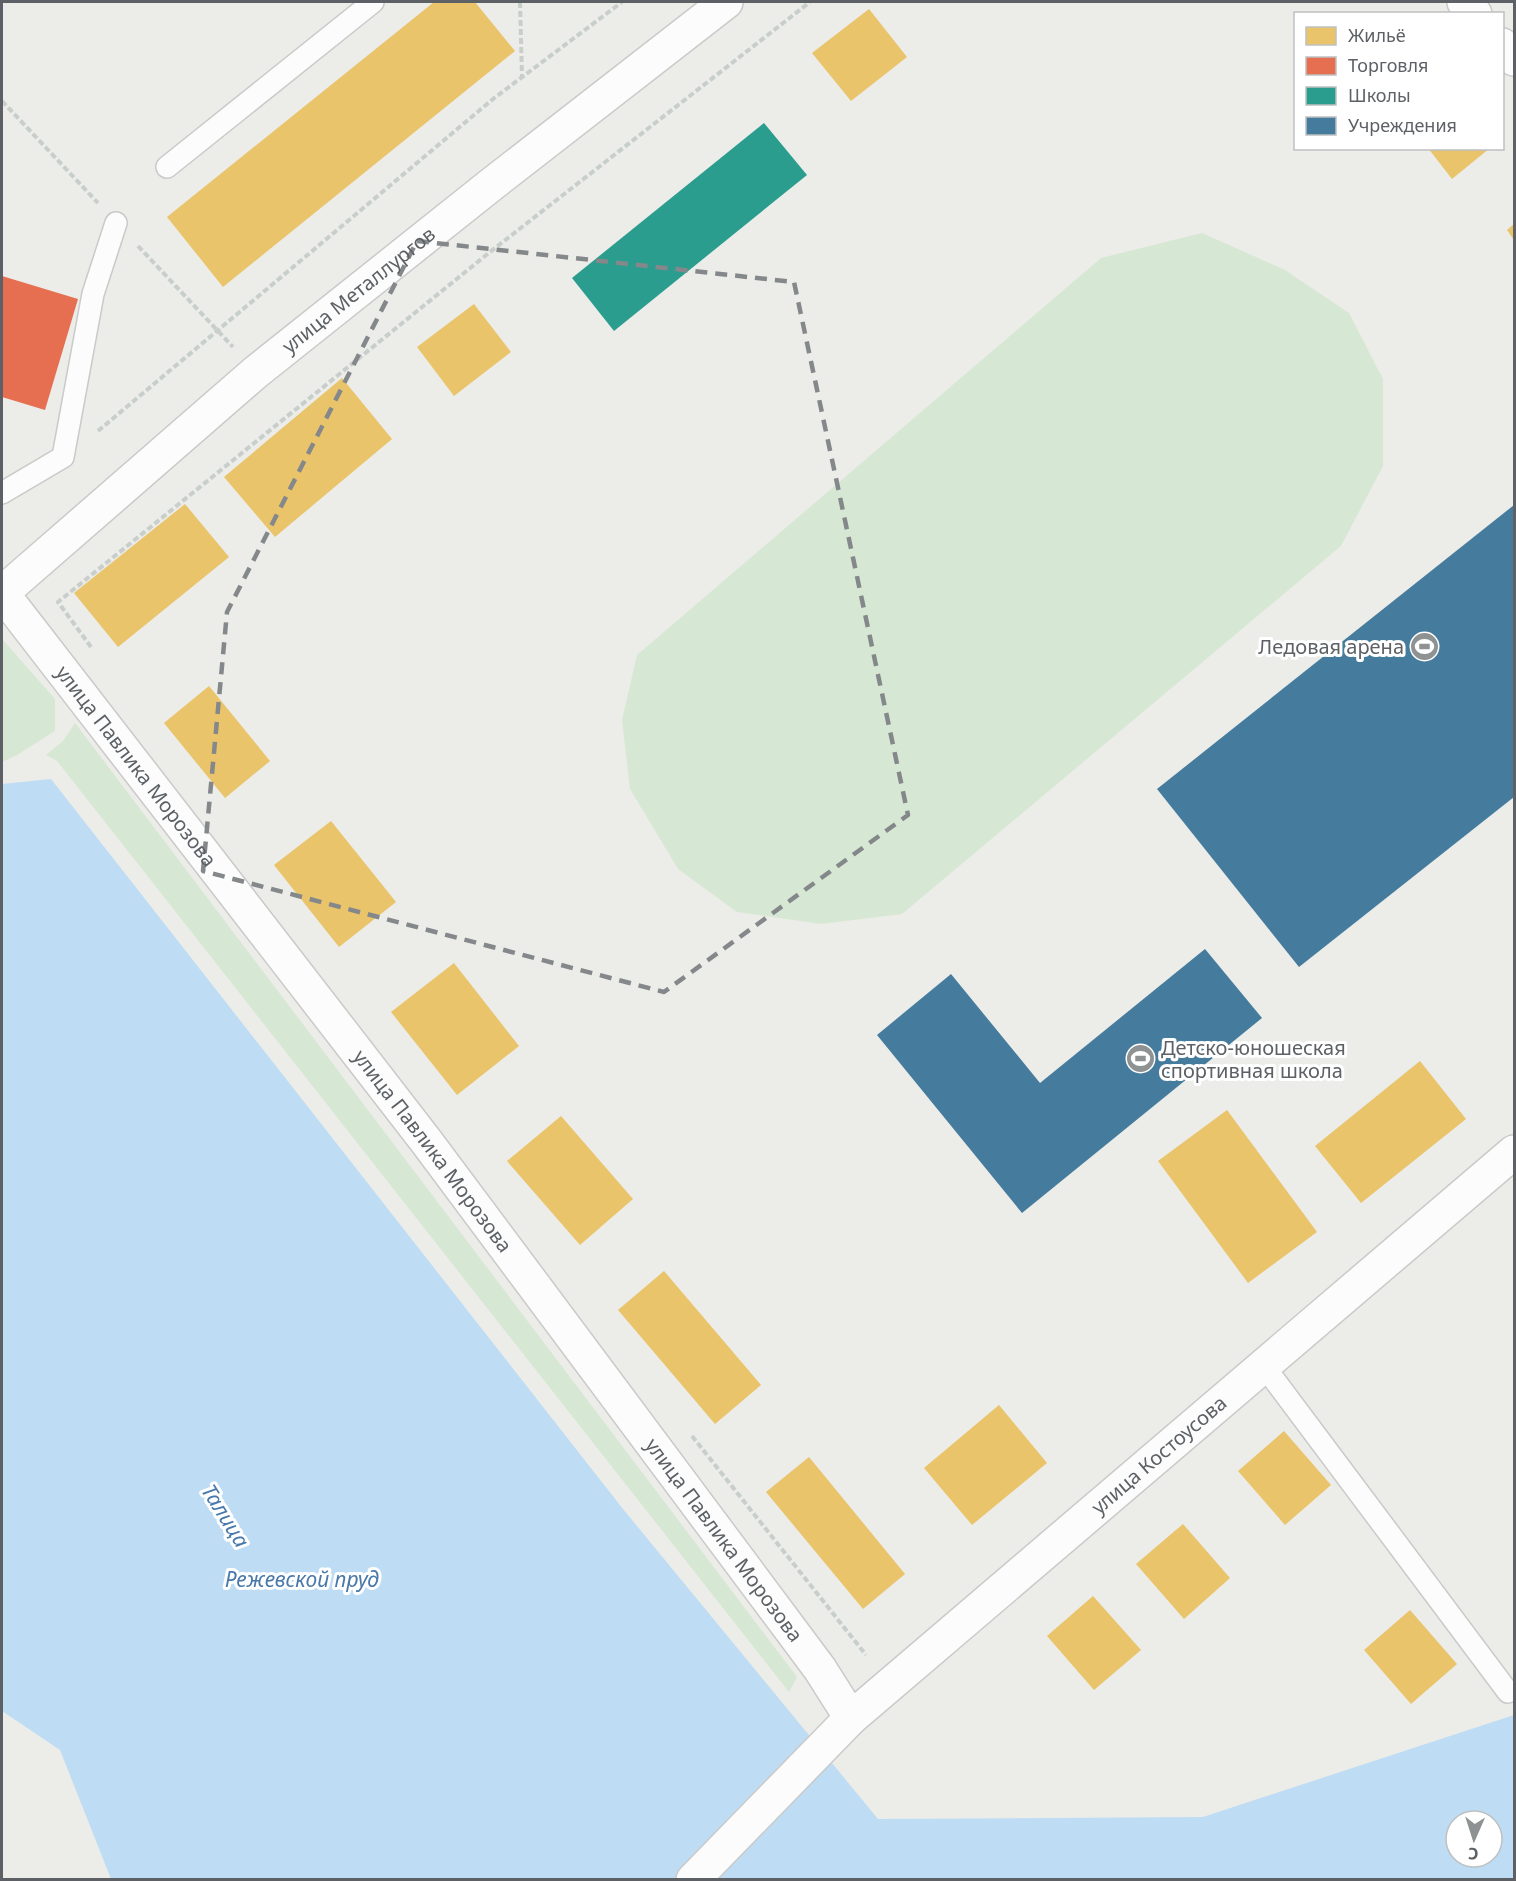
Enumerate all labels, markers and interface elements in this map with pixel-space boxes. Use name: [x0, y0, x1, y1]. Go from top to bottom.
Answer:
legend: [1294, 12, 1504, 150]
text: Жильё: [1348, 23, 1406, 47]
text: Торговля: [1348, 53, 1428, 77]
text: Школы: [1348, 83, 1411, 107]
text: Учреждения: [1348, 113, 1457, 137]
street label: улица Металлургов: [276, 220, 441, 359]
sports icon: Ледовая арена: [1409, 631, 1441, 663]
place label: Ледовая арена: [1258, 633, 1404, 660]
street label: улица Павлика Морозова: [50, 660, 223, 872]
place label: Детско-юношеская спортивная школа: [1161, 1034, 1346, 1084]
sports icon: Детско-юношеская спортивная школа: [1124, 1043, 1156, 1075]
street label: улица Павлика Морозова: [347, 1044, 519, 1258]
street label: улица Костоусова: [1085, 1389, 1232, 1520]
street label: улица Павлика Морозова: [639, 1433, 809, 1647]
water label: Талица: [196, 1479, 256, 1552]
water label: Режевской пруд: [225, 1565, 379, 1593]
north arrow: [1444, 1809, 1504, 1869]
text: С: [1467, 1843, 1479, 1865]

